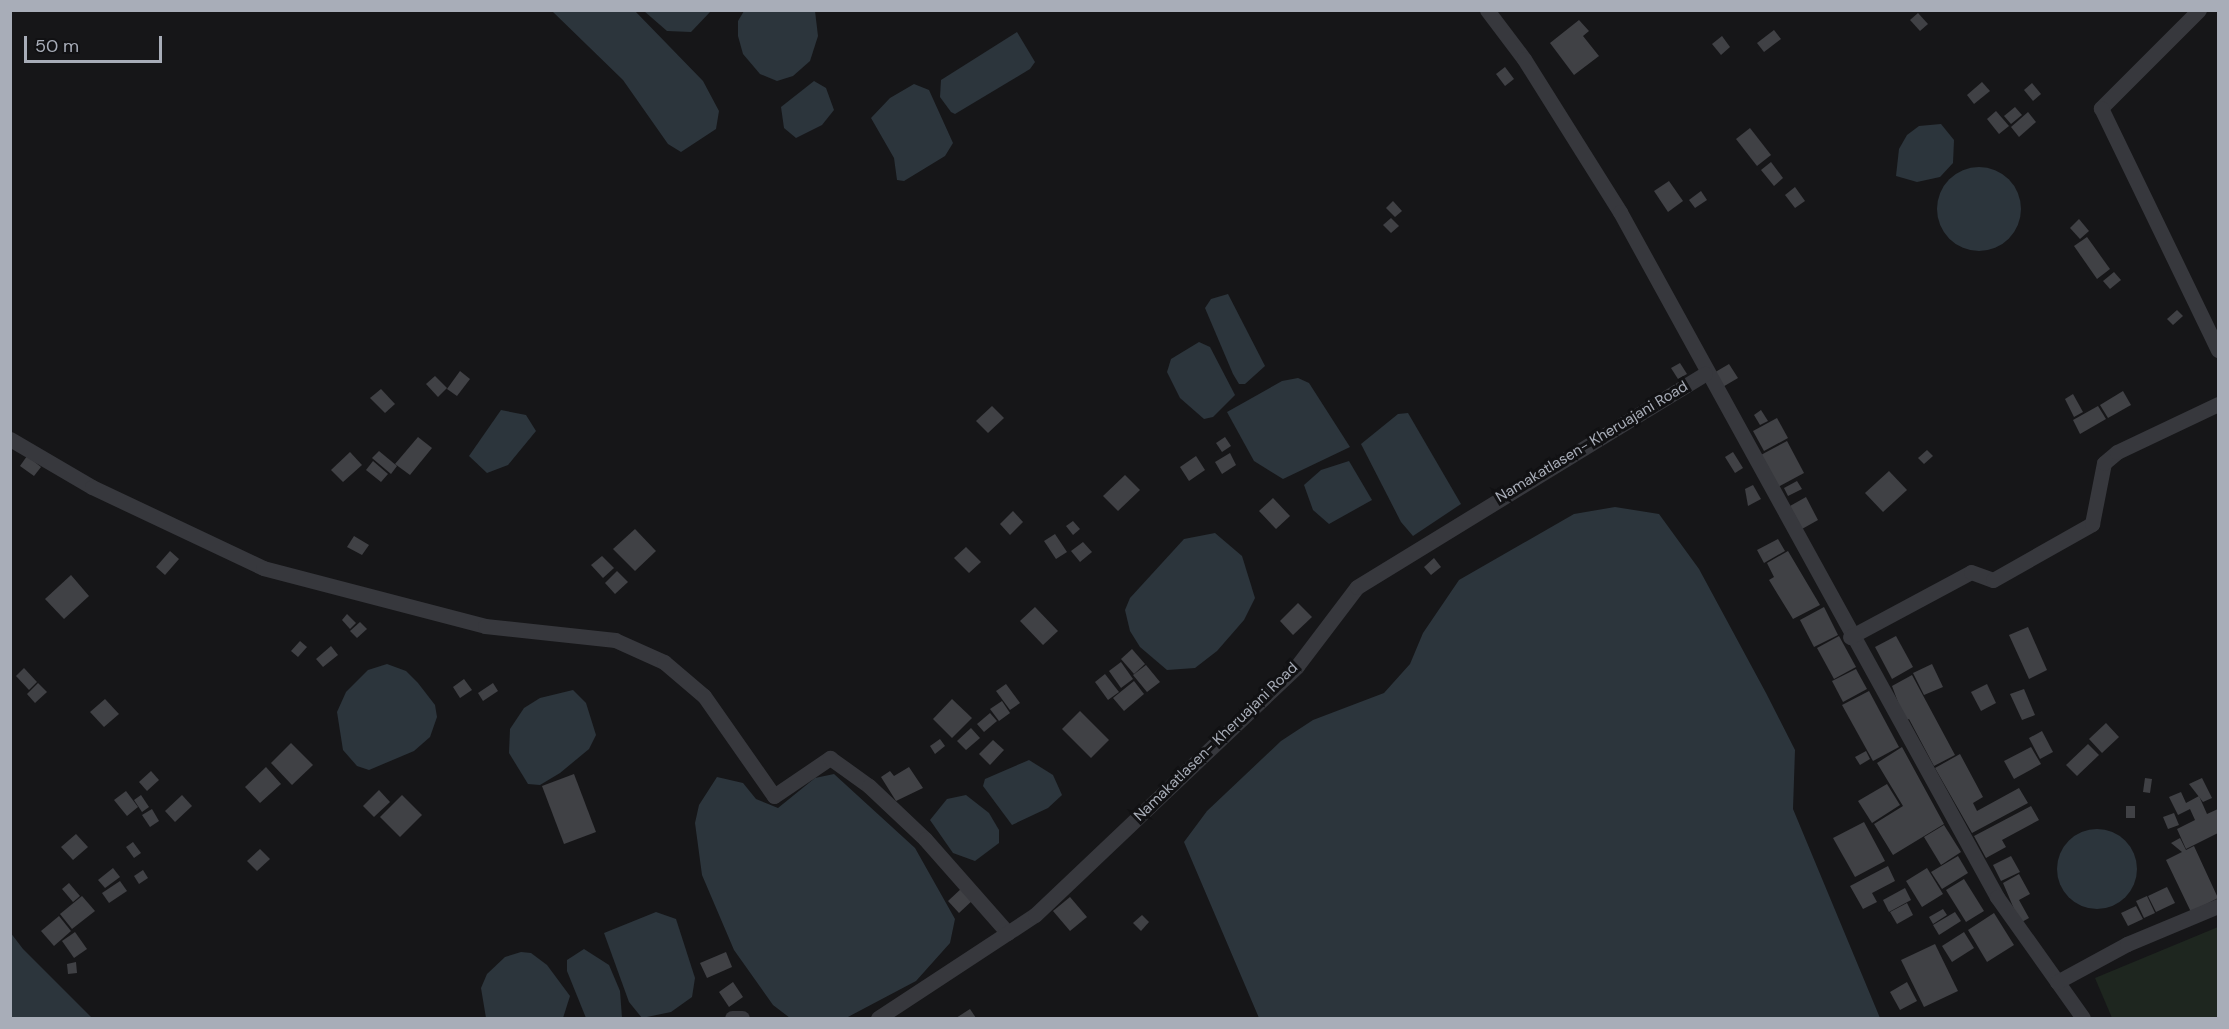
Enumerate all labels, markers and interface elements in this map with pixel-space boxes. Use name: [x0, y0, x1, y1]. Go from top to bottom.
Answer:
scale bar: [27, 24, 165, 62]
text: 50 m: [35, 34, 79, 58]
street label: Namakatlasen- Kheruajani Road: [1493, 377, 1691, 507]
street label: Namakatlasen- Kheruajani Road: [1130, 659, 1302, 825]

